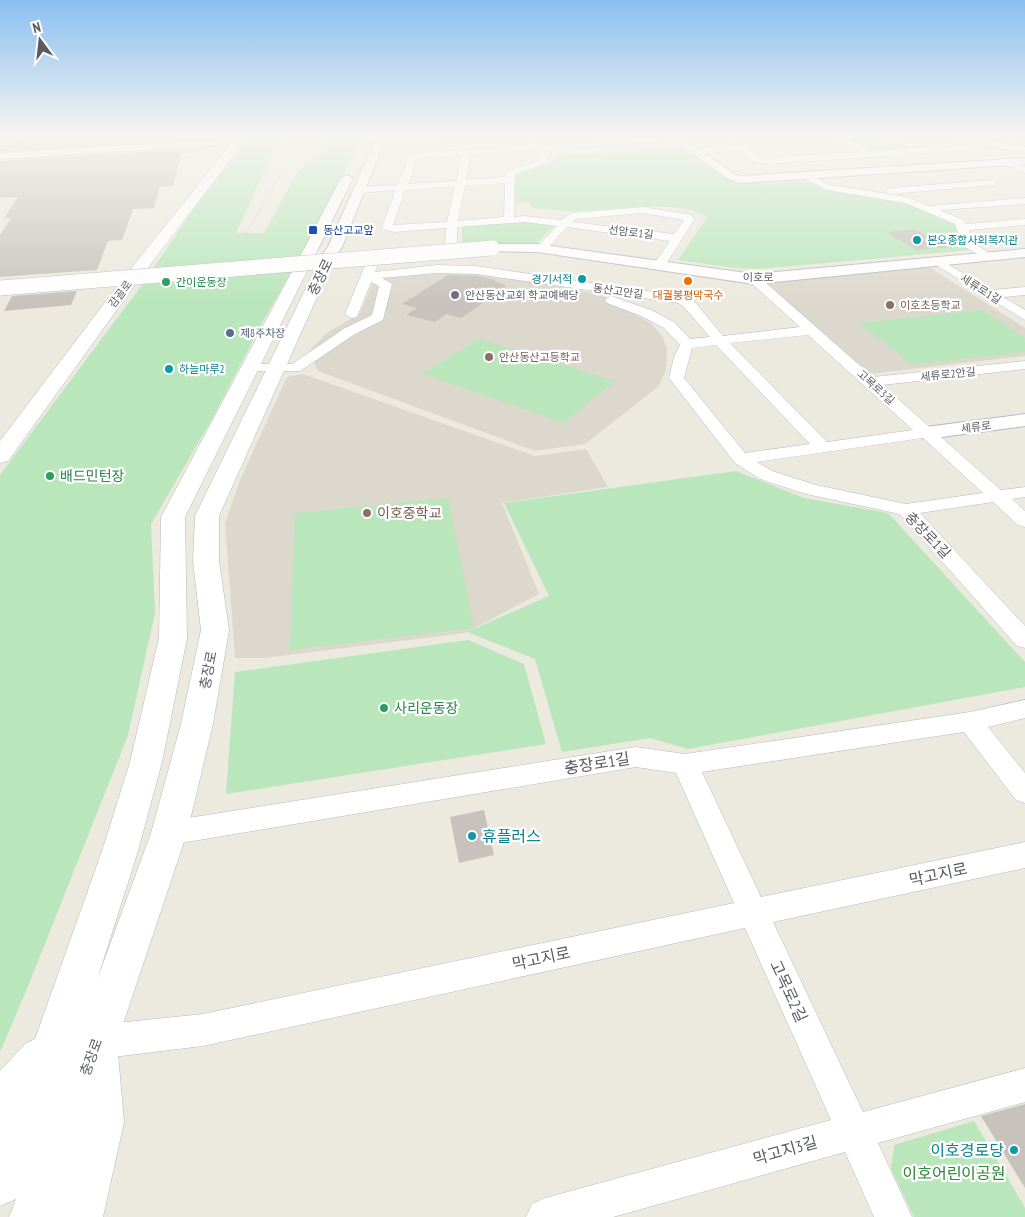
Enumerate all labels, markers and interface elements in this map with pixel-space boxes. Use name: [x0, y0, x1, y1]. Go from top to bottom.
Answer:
north arrow: [15, 15, 65, 65]
text: N: [31, 18, 43, 37]
street label: 선암로1길: [608, 222, 654, 242]
place label: 동산고교앞: [323, 223, 374, 237]
marker: 동산고교앞: [307, 224, 319, 236]
place label: 본오종합사회복지관: [927, 233, 1018, 247]
marker: 본오종합사회복지관: [911, 234, 923, 246]
street label: 충장로: [303, 256, 337, 298]
street label: 이호로: [743, 270, 773, 284]
street label: 세류로1길: [958, 271, 1004, 307]
place label: 경기서적: [532, 272, 572, 286]
marker: 경기서적: [576, 273, 588, 285]
place label: 간이운동장: [176, 275, 227, 289]
marker: 대궐봉평막국수: [682, 275, 694, 287]
marker: 간이운동장: [160, 276, 172, 288]
street label: 감골로: [105, 278, 135, 310]
street label: 동산고안길: [592, 281, 644, 301]
place label: 안산동산교회 학교예배당: [465, 288, 579, 302]
place label: 대궐봉평막국수: [653, 288, 723, 302]
marker: 안산동산교회 학교예배당: [449, 289, 461, 301]
place label: 이호초등학교: [900, 298, 961, 312]
marker: 이호초등학교: [884, 299, 896, 311]
place label: 제8주차장: [240, 326, 285, 340]
marker: 제8주차장: [224, 327, 236, 339]
place label: 안산동산고등학교: [499, 350, 580, 364]
marker: 안산동산고등학교: [483, 351, 495, 363]
place label: 하늘마루2: [179, 362, 224, 376]
marker: 하늘마루2: [163, 363, 175, 375]
street label: 세류로2안길: [920, 364, 976, 384]
street label: 고목로3길: [854, 367, 898, 407]
street label: 세류로: [960, 418, 992, 436]
place label: 배드민턴장: [60, 467, 125, 485]
marker: 배드민턴장: [44, 470, 56, 482]
place label: 이호중학교: [377, 504, 442, 522]
marker: 이호중학교: [361, 507, 373, 519]
street label: 충장로1길: [901, 508, 955, 562]
street label: 충장로: [195, 649, 221, 691]
place label: 사리운동장: [394, 699, 459, 717]
marker: 사리운동장: [378, 702, 390, 714]
street label: 충장로1길: [563, 748, 631, 778]
place label: 휴플러스: [482, 826, 541, 846]
marker: 휴플러스: [466, 830, 478, 842]
street label: 막고지로: [907, 858, 969, 890]
street label: 막고지로: [510, 942, 572, 974]
street label: 고목로2길: [766, 957, 812, 1025]
street label: 충장로: [76, 1036, 106, 1078]
street label: 막고지3길: [750, 1131, 820, 1169]
place label: 이호경로당: [930, 1140, 1004, 1160]
marker: 이호경로당: [1008, 1144, 1020, 1156]
park label: 이호어린이공원: [902, 1163, 1006, 1183]

